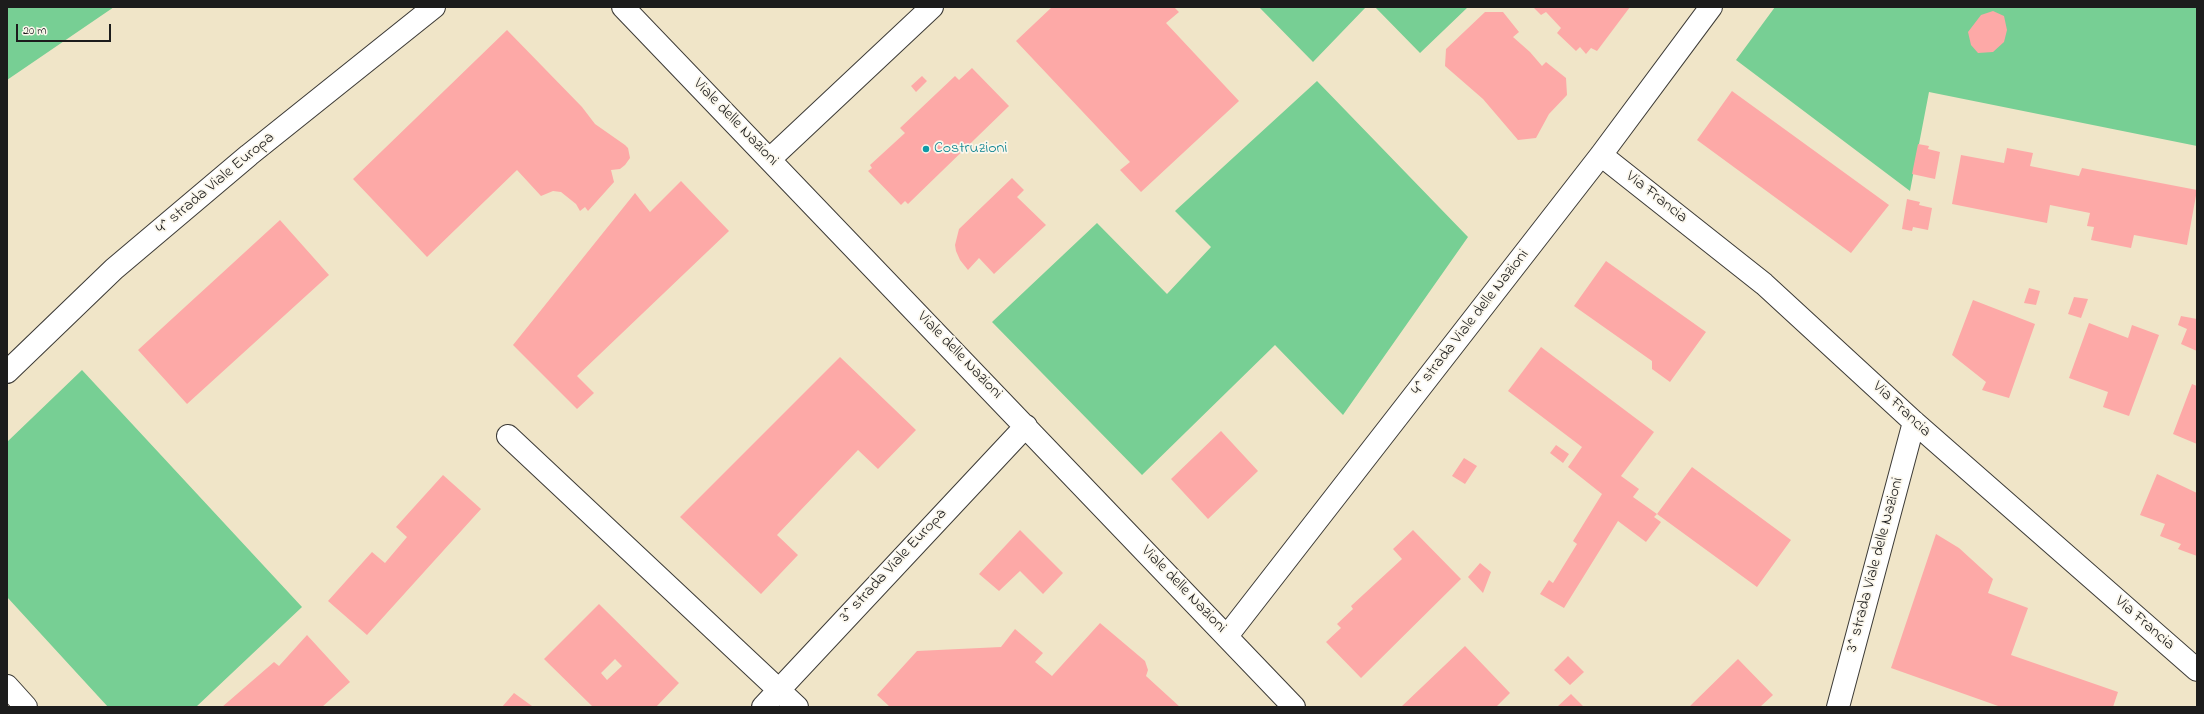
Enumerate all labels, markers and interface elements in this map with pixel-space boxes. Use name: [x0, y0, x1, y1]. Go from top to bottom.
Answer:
scale bar: [18, 16, 113, 42]
text: 20 m: [23, 22, 46, 40]
street label: Viale delle Nazioni: [688, 75, 782, 171]
street label: 4^ strada Viale Europa: [153, 129, 279, 239]
place label: Costruzioni: [934, 139, 1007, 159]
marker: Costruzioni: [921, 144, 931, 154]
street label: Via Francia: [1621, 168, 1691, 228]
street label: 4^ strada Viale delle Nazioni: [1408, 246, 1534, 400]
street label: Viale delle Nazioni: [912, 308, 1006, 404]
street label: Via Francia: [1868, 378, 1934, 442]
street label: 3^ strada Viale delle Nazioni: [1843, 476, 1909, 654]
street label: 3^ strada Viale Europa: [836, 505, 952, 627]
street label: Viale delle Nazioni: [1136, 542, 1230, 638]
street label: Via Francia: [2110, 593, 2178, 655]

